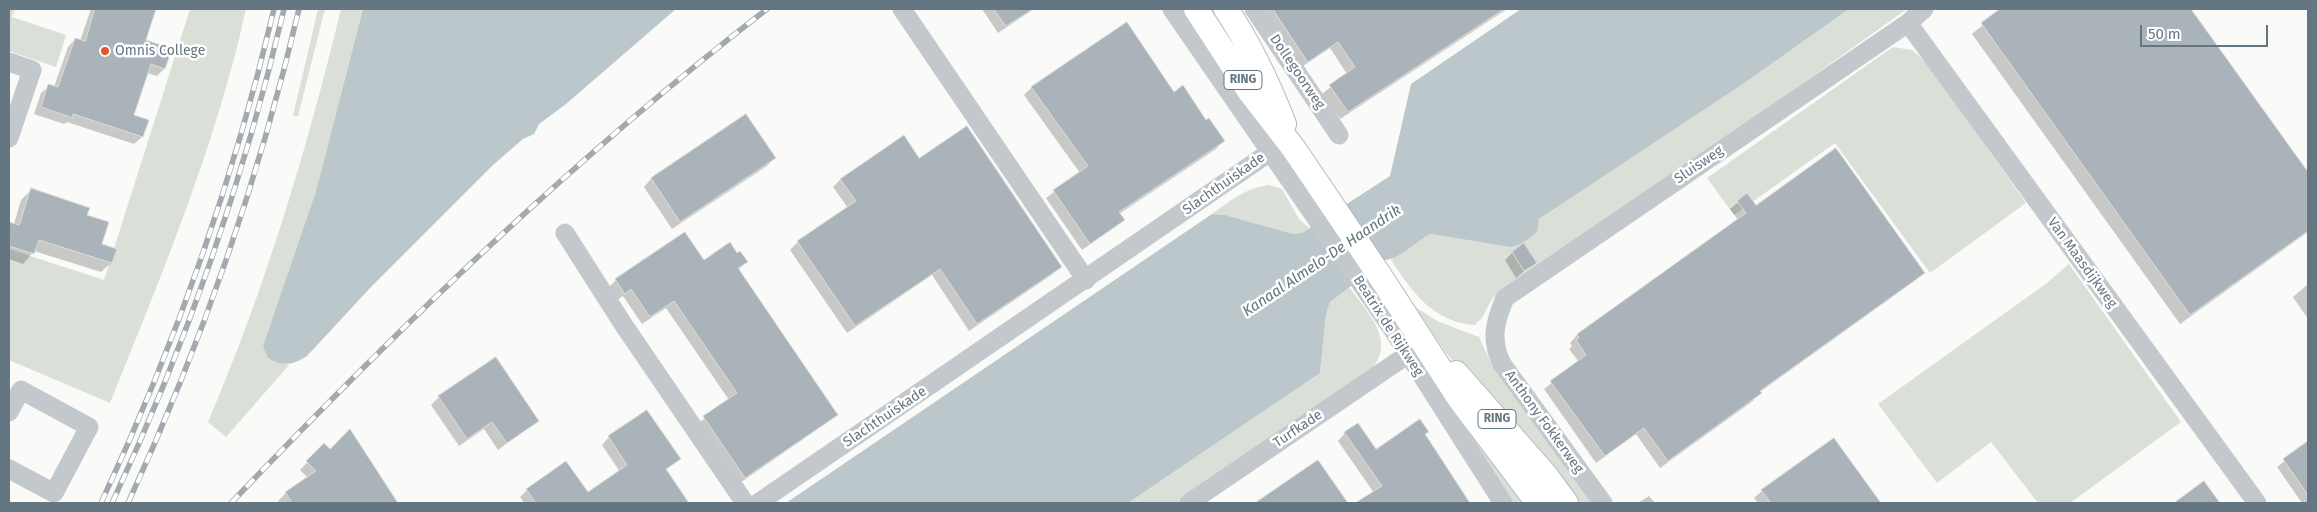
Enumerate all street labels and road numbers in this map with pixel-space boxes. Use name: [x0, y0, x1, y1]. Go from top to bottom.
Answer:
street label: Dollegoorweg: [1266, 31, 1328, 113]
road number: RING: [1224, 70, 1262, 90]
street label: Sluisweg: [1671, 143, 1727, 187]
street label: Slachthuiskade: [1180, 149, 1268, 219]
street label: Van Maasdijkweg: [2044, 215, 2120, 311]
street label: Beatrix de Rijkweg: [1349, 272, 1427, 380]
street label: Anthony Fokkerweg: [1501, 367, 1587, 477]
street label: Slachthuiskade: [840, 383, 930, 451]
street label: Turfkade: [1270, 407, 1326, 451]
road number: RING: [1478, 409, 1516, 428]

